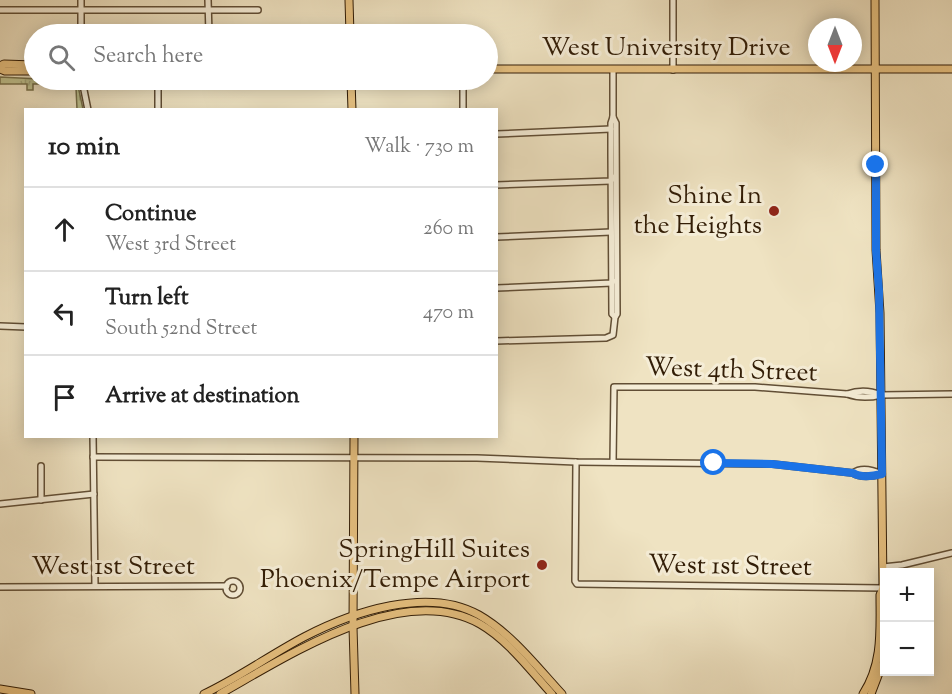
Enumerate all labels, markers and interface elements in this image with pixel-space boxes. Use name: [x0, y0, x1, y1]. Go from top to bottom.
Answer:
north arrow: [808, 18, 862, 72]
search box: [24, 24, 498, 90]
street label: West University Drive: [541, 30, 791, 67]
icon: search: [45, 41, 78, 74]
text: Search here: [93, 41, 203, 73]
text: 10 min: [48, 129, 120, 166]
text: Walk · 730 m: [364, 133, 474, 162]
route end: [862, 151, 888, 177]
place label: Shine In the Heights: [634, 178, 762, 245]
text: Continue: [105, 199, 196, 231]
marker: Shine In the Heights: [767, 204, 781, 218]
icon: ahead: [48, 213, 81, 246]
text: 260 m: [423, 215, 474, 244]
text: West 3rd Street: [105, 231, 236, 260]
text: Turn left: [105, 283, 188, 315]
icon: left: [48, 297, 81, 330]
text: 470 m: [423, 299, 474, 328]
text: South 52nd Street: [105, 315, 257, 344]
street label: West 4th Street: [644, 349, 818, 393]
icon: arrive: [48, 381, 81, 414]
text: Arrive at destination: [105, 381, 300, 413]
route start: [700, 449, 726, 475]
place label: SpringHill Suites Phoenix/Tempe Airport: [260, 532, 530, 599]
street label: West 1st Street: [648, 547, 812, 587]
street label: West 1st Street: [31, 549, 195, 586]
marker: SpringHill Suites Phoenix/Tempe Airport: [535, 558, 549, 572]
map controls: [880, 568, 934, 676]
button: +: [880, 568, 934, 622]
button: −: [880, 622, 934, 676]

